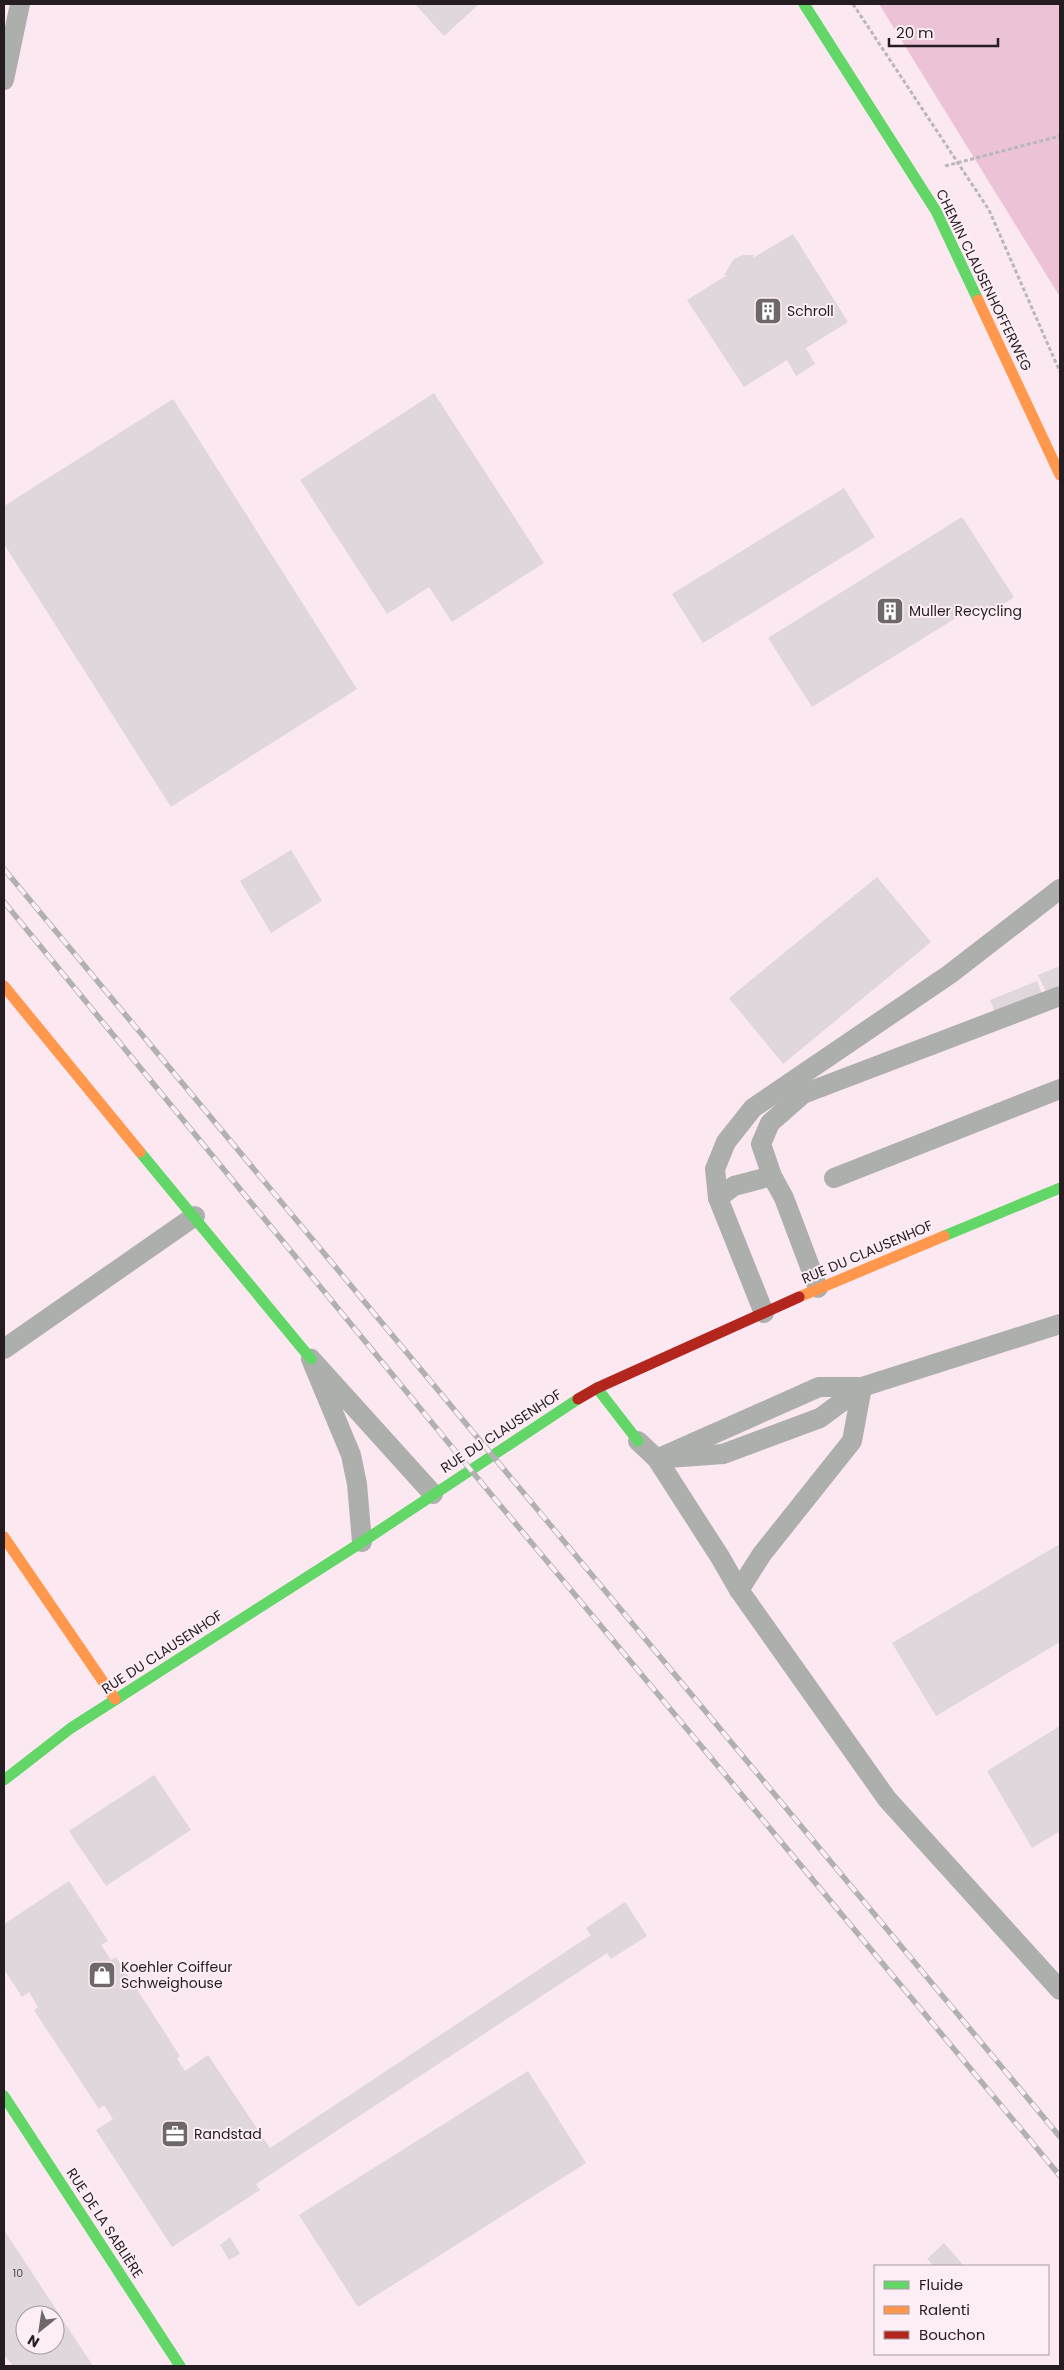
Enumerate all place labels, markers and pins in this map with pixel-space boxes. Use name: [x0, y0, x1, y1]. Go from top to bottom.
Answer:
building icon: Schroll: [753, 296, 783, 326]
place label: Schroll: [787, 301, 834, 321]
building icon: Muller Recycling: [875, 596, 905, 626]
place label: Muller Recycling: [909, 601, 1022, 621]
place label: Koehler Coiffeur Schweighouse: [121, 1957, 232, 1993]
shop icon: Koehler Coiffeur Schweighouse: [87, 1960, 117, 1990]
office icon: Randstad: [160, 2119, 190, 2149]
place label: Randstad: [194, 2124, 262, 2144]

